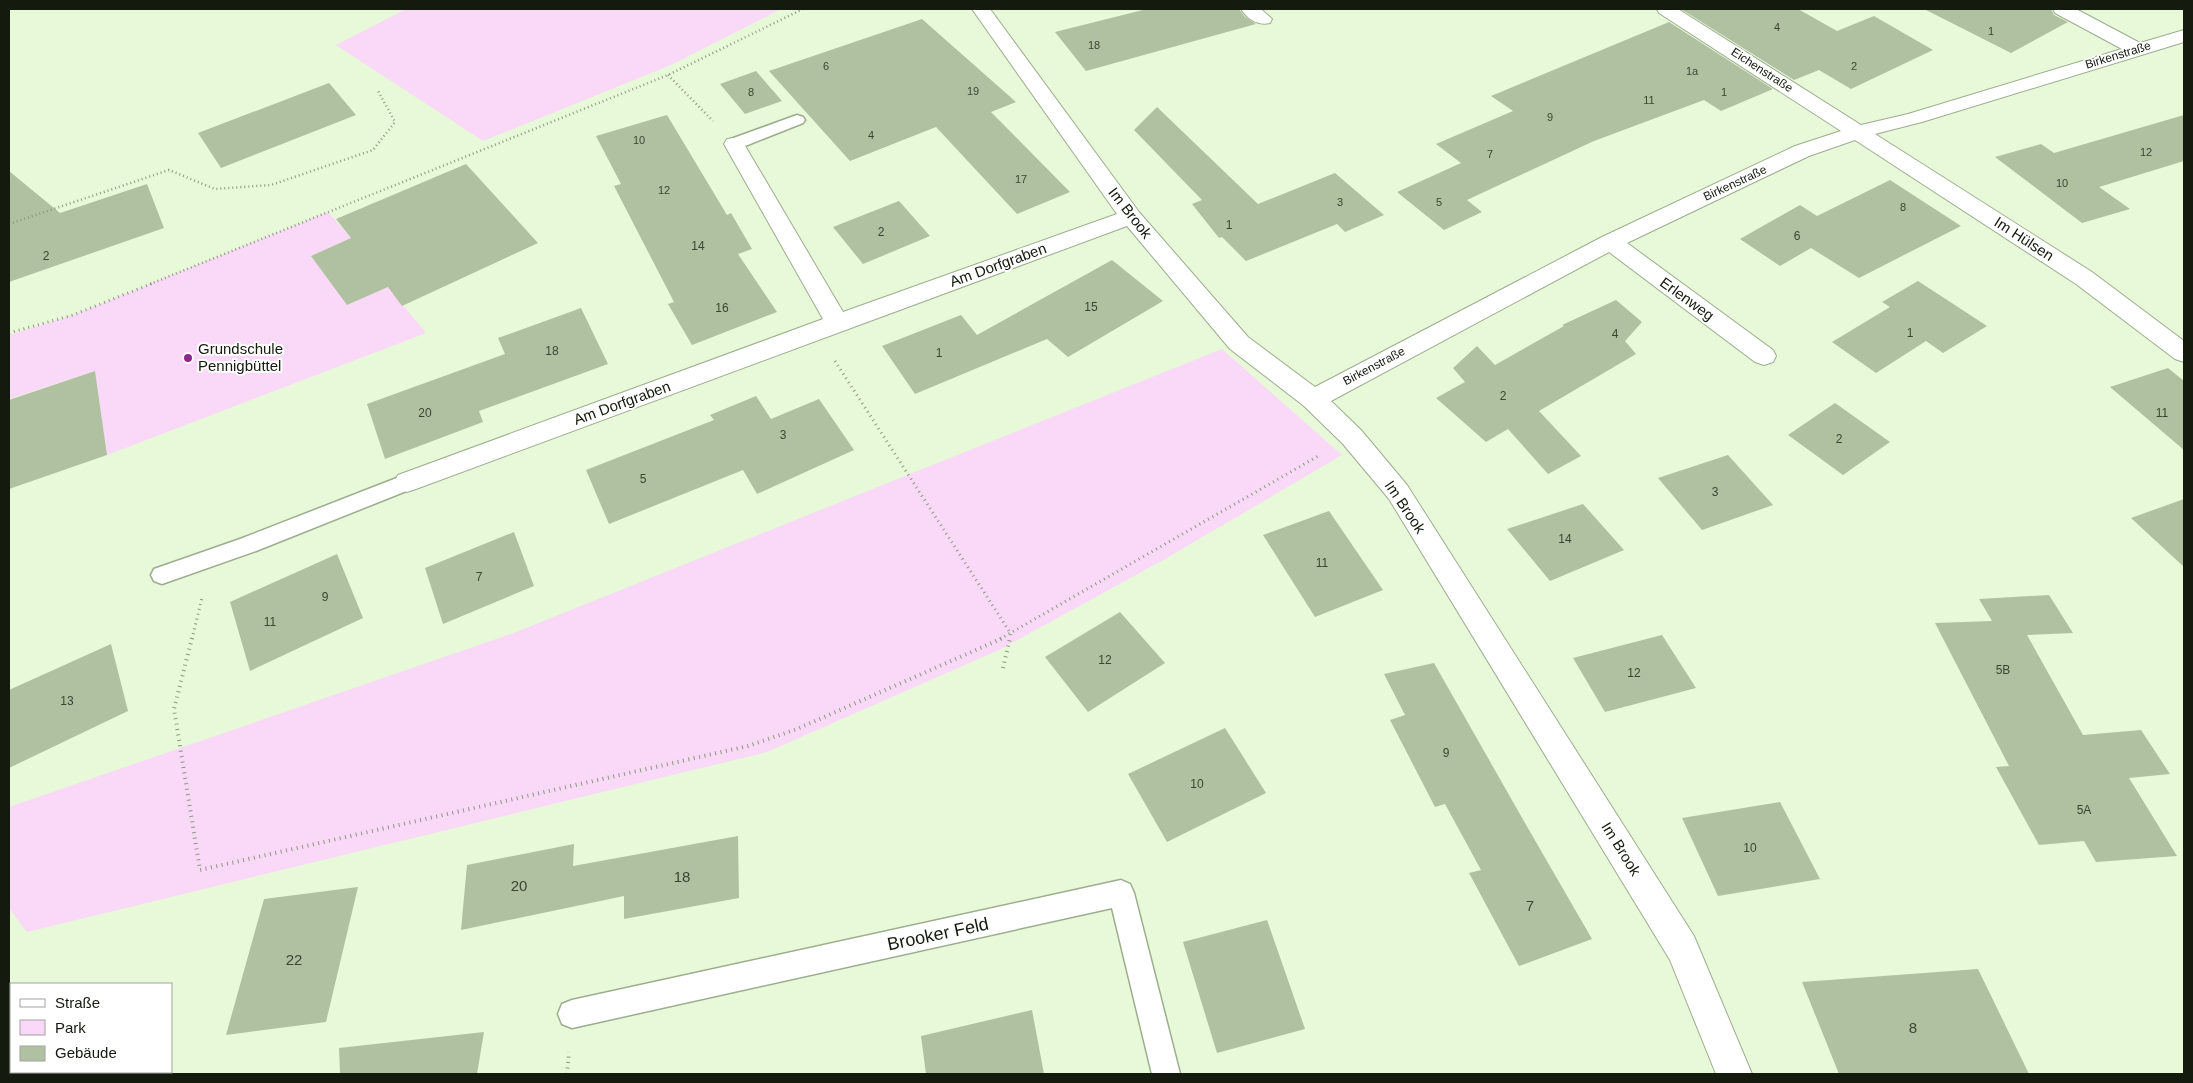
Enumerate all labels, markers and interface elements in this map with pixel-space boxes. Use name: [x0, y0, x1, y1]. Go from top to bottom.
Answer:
house number: 4: [1774, 21, 1780, 33]
house number: 1: [1988, 25, 1994, 37]
street label: Birkenstraße: [2083, 38, 2153, 72]
house number: 18: [1088, 39, 1100, 51]
street label: Eichenstraße: [1729, 45, 1796, 95]
house number: 6: [823, 60, 829, 72]
house number: 2: [1851, 60, 1857, 72]
house number: 1a: [1686, 65, 1699, 77]
house number: 19: [967, 85, 979, 97]
house number: 8: [748, 86, 754, 98]
house number: 1: [1721, 86, 1727, 98]
house number: 11: [1643, 94, 1655, 106]
house number: 9: [1547, 111, 1553, 123]
house number: 4: [868, 129, 874, 141]
house number: 10: [633, 134, 645, 146]
house number: 12: [2140, 146, 2152, 158]
house number: 7: [1487, 148, 1493, 160]
street label: Birkenstraße: [1701, 162, 1769, 204]
house number: 17: [1015, 173, 1027, 185]
house number: 10: [2056, 177, 2068, 189]
house number: 12: [658, 184, 670, 196]
street label: Im Brook: [1105, 184, 1156, 242]
house number: 3: [1337, 196, 1343, 208]
house number: 5: [1436, 196, 1442, 208]
house number: 8: [1900, 201, 1906, 213]
street label: Im Hülsen: [1991, 213, 2057, 264]
house number: 1: [1226, 218, 1233, 232]
house number: 2: [878, 225, 885, 239]
house number: 6: [1794, 229, 1801, 243]
house number: 14: [691, 239, 705, 253]
street label: Am Dorfgraben: [947, 239, 1049, 290]
house number: 2: [43, 249, 50, 263]
street label: Erlenweg: [1657, 273, 1718, 324]
house number: 15: [1084, 300, 1098, 314]
house number: 16: [715, 301, 729, 315]
house number: 1: [1907, 326, 1914, 340]
house number: 4: [1612, 327, 1619, 341]
place label: Grundschule Pennigbüttel: [198, 340, 283, 374]
house number: 18: [545, 344, 559, 358]
street label: Birkenstraße: [1341, 344, 1408, 388]
house number: 1: [936, 346, 943, 360]
marker: Grundschule Pennigbüttel: [182, 352, 194, 364]
street label: Am Dorfgraben: [571, 377, 673, 428]
house number: 2: [1500, 389, 1507, 403]
house number: 20: [418, 406, 432, 420]
house number: 11: [2156, 406, 2169, 420]
house number: 3: [780, 428, 787, 442]
house number: 2: [1836, 432, 1843, 446]
house number: 5: [640, 472, 647, 486]
street label: Im Brook: [1382, 477, 1430, 537]
house number: 3: [1712, 485, 1719, 499]
house number: 14: [1558, 532, 1572, 546]
house number: 11: [1316, 556, 1329, 570]
house number: 7: [476, 570, 483, 584]
house number: 9: [322, 590, 329, 604]
house number: 11: [264, 615, 277, 629]
house number: 12: [1098, 653, 1112, 667]
house number: 5B: [1996, 663, 2010, 677]
house number: 12: [1627, 666, 1641, 680]
house number: 13: [60, 694, 74, 708]
house number: 9: [1443, 746, 1450, 760]
house number: 10: [1190, 777, 1204, 791]
house number: 5A: [2077, 803, 2091, 817]
street label: Im Brook: [1598, 819, 1645, 879]
house number: 10: [1743, 841, 1757, 855]
house number: 18: [674, 868, 690, 885]
house number: 20: [511, 877, 527, 894]
house number: 7: [1526, 897, 1534, 914]
street label: Brooker Feld: [886, 914, 990, 954]
house number: 22: [286, 951, 302, 968]
legend: [10, 983, 172, 1073]
text: Straße: [55, 994, 100, 1011]
text: Park: [55, 1019, 86, 1036]
house number: 8: [1909, 1019, 1917, 1036]
text: Gebäude: [55, 1044, 117, 1061]

